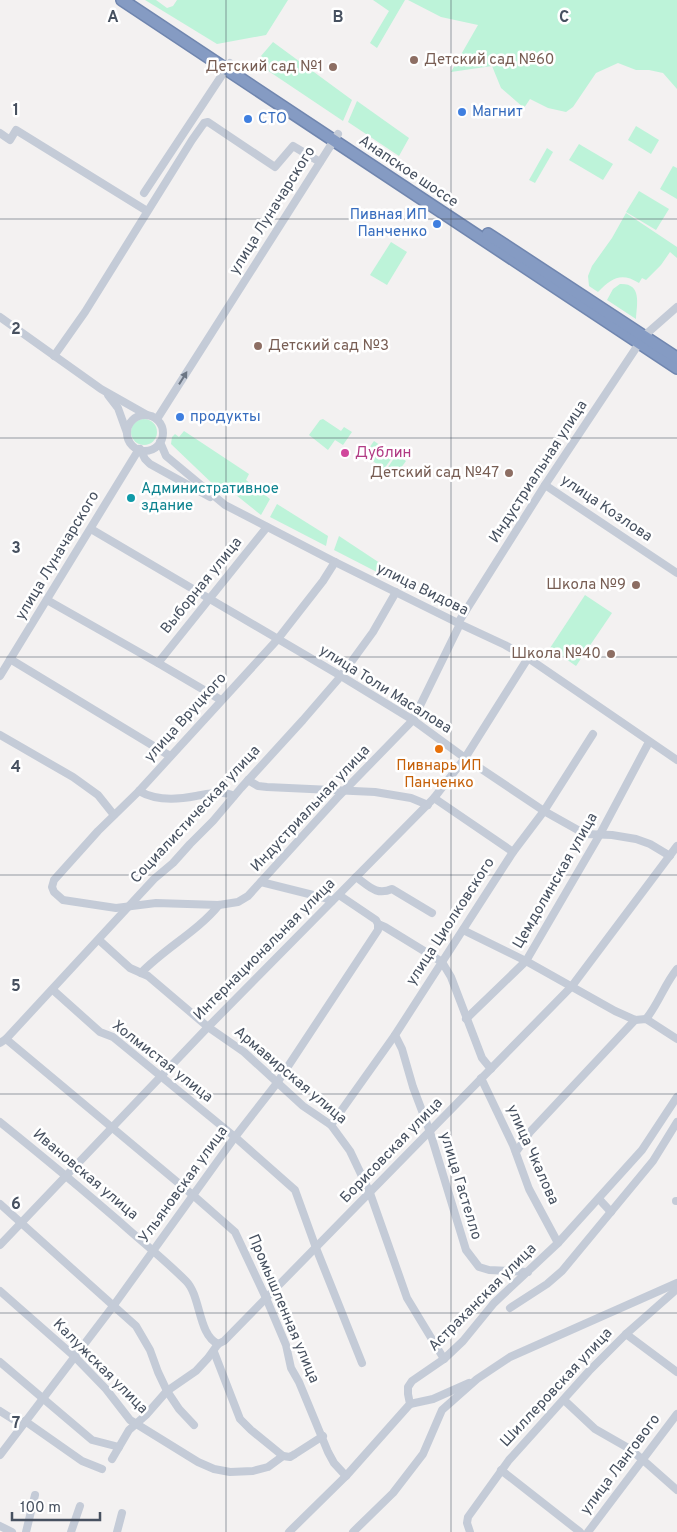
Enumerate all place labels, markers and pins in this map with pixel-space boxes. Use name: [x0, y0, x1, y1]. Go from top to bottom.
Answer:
place label: Детский сад №60: [424, 51, 554, 70]
marker: Детский сад №60: [408, 54, 420, 66]
place label: Детский сад №1: [206, 58, 323, 77]
marker: Детский сад №1: [327, 61, 339, 73]
place label: Магнит: [472, 103, 523, 122]
marker: Магнит: [456, 106, 468, 118]
place label: СТО: [258, 110, 287, 129]
marker: СТО: [242, 113, 254, 125]
place label: Пивная ИП Панченко: [350, 206, 427, 242]
marker: Пивная ИП Панченко: [431, 218, 443, 230]
place label: Детский сад №3: [268, 337, 389, 356]
marker: Детский сад №3: [252, 340, 264, 352]
place label: продукты: [190, 408, 261, 427]
marker: продукты: [174, 411, 186, 423]
place label: Дублин: [355, 444, 411, 463]
marker: Дублин: [339, 447, 351, 459]
place label: Детский сад №47: [370, 464, 499, 483]
marker: Детский сад №47: [503, 467, 515, 479]
place label: Административное здание: [141, 480, 279, 516]
marker: Административное здание: [125, 492, 137, 504]
place label: Школа №9: [546, 576, 626, 595]
marker: Школа №9: [630, 579, 642, 591]
place label: Школа №40: [511, 645, 601, 664]
marker: Школа №40: [605, 648, 617, 660]
marker: Пивнарь ИП Панченко: [433, 743, 445, 755]
place label: Пивнарь ИП Панченко: [396, 757, 482, 793]

